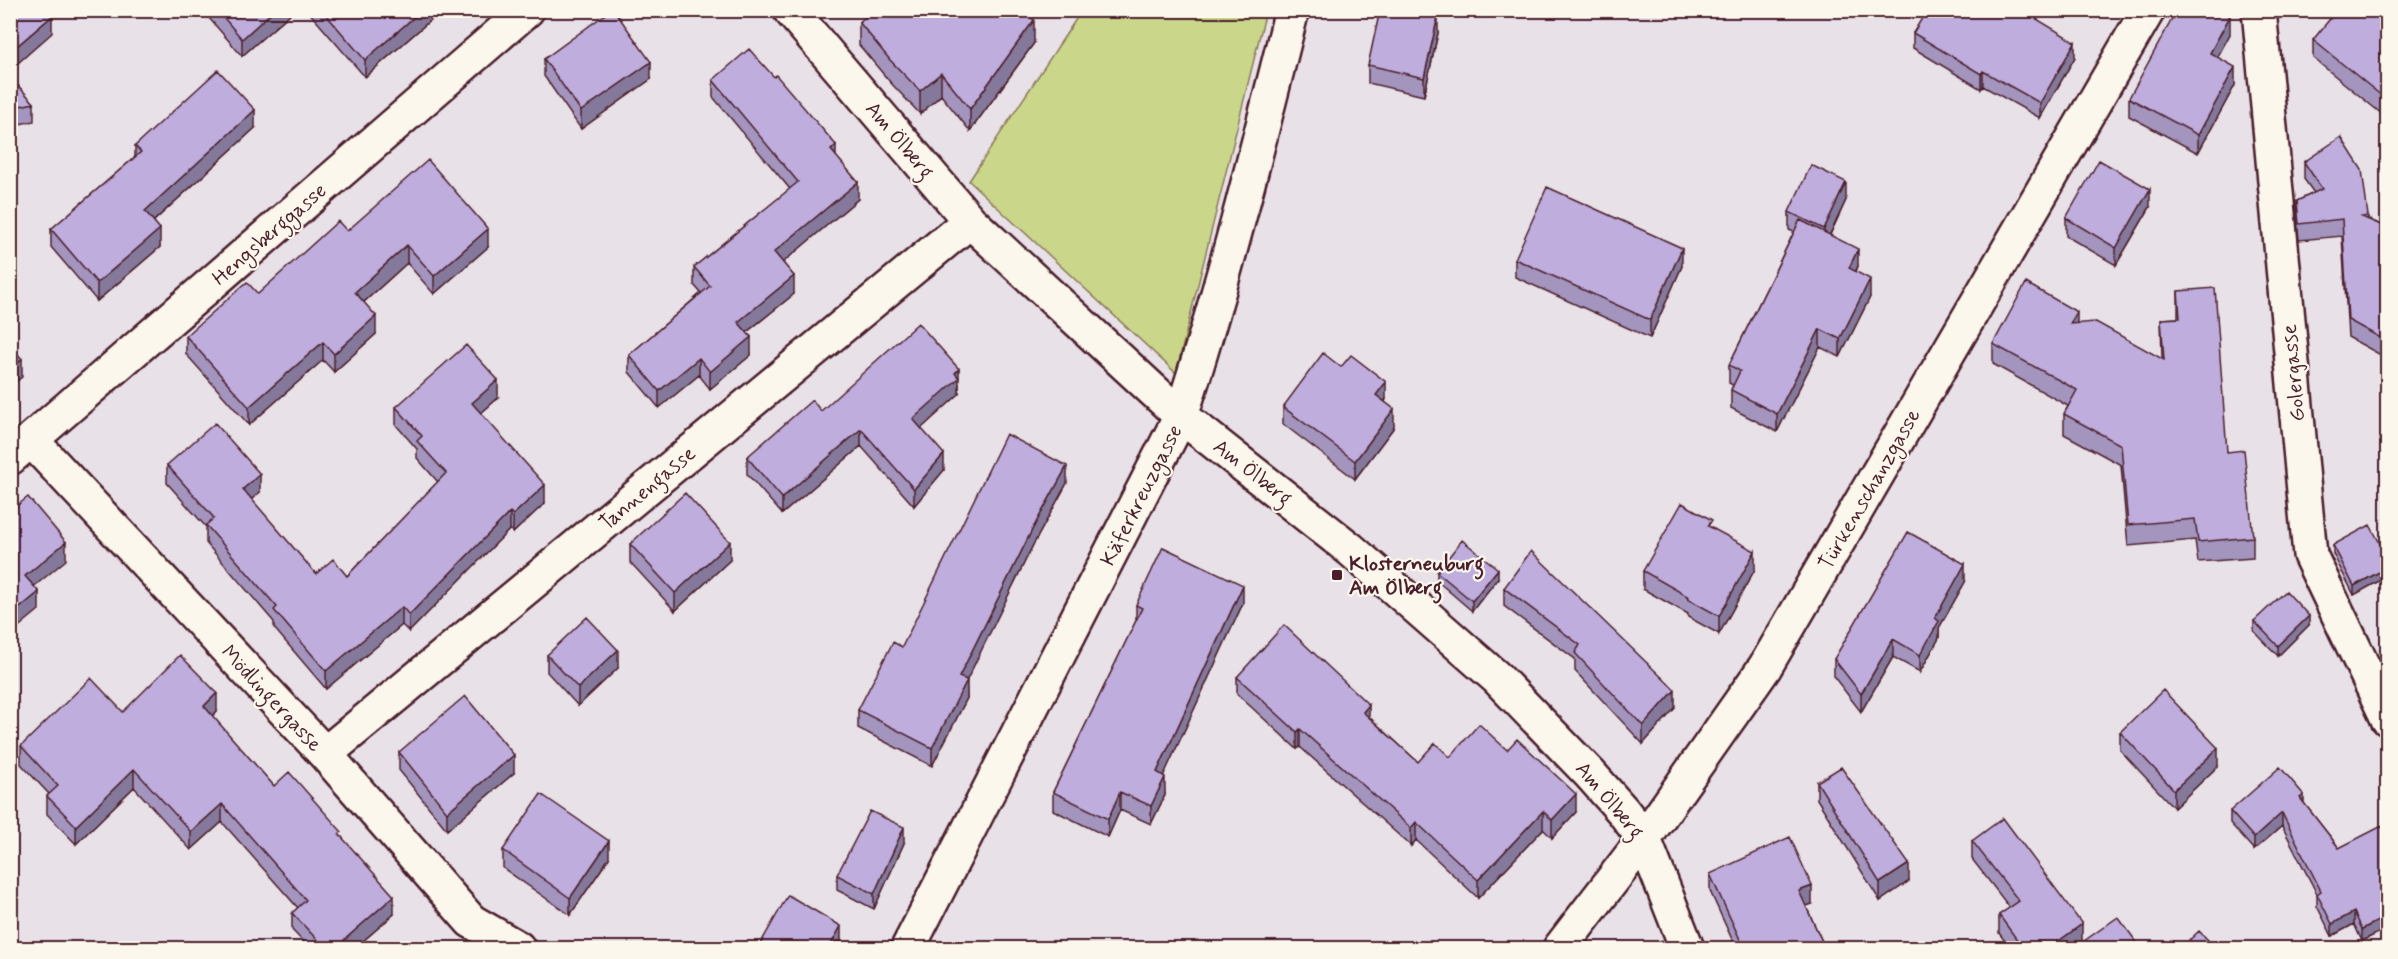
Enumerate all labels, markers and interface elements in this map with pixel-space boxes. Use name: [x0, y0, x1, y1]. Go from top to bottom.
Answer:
street label: Am Ölberg: [857, 96, 940, 187]
street label: Hengsberggasse: [206, 177, 334, 294]
street label: Golergasse: [2276, 323, 2312, 423]
street label: Türkenschanzgasse: [1812, 404, 1928, 576]
street label: Käferkreuzgasse: [1094, 420, 1190, 571]
street label: Am Ölberg: [1206, 433, 1298, 514]
street label: Tannengasse: [593, 440, 703, 539]
place label: Klosterneuburg Am Ölberg: [1349, 550, 1484, 604]
marker: Klosterneuburg Am Ölberg: [1330, 568, 1344, 582]
street label: Mödlingergasse: [213, 639, 328, 760]
street label: Am Ölberg: [1567, 756, 1650, 847]

